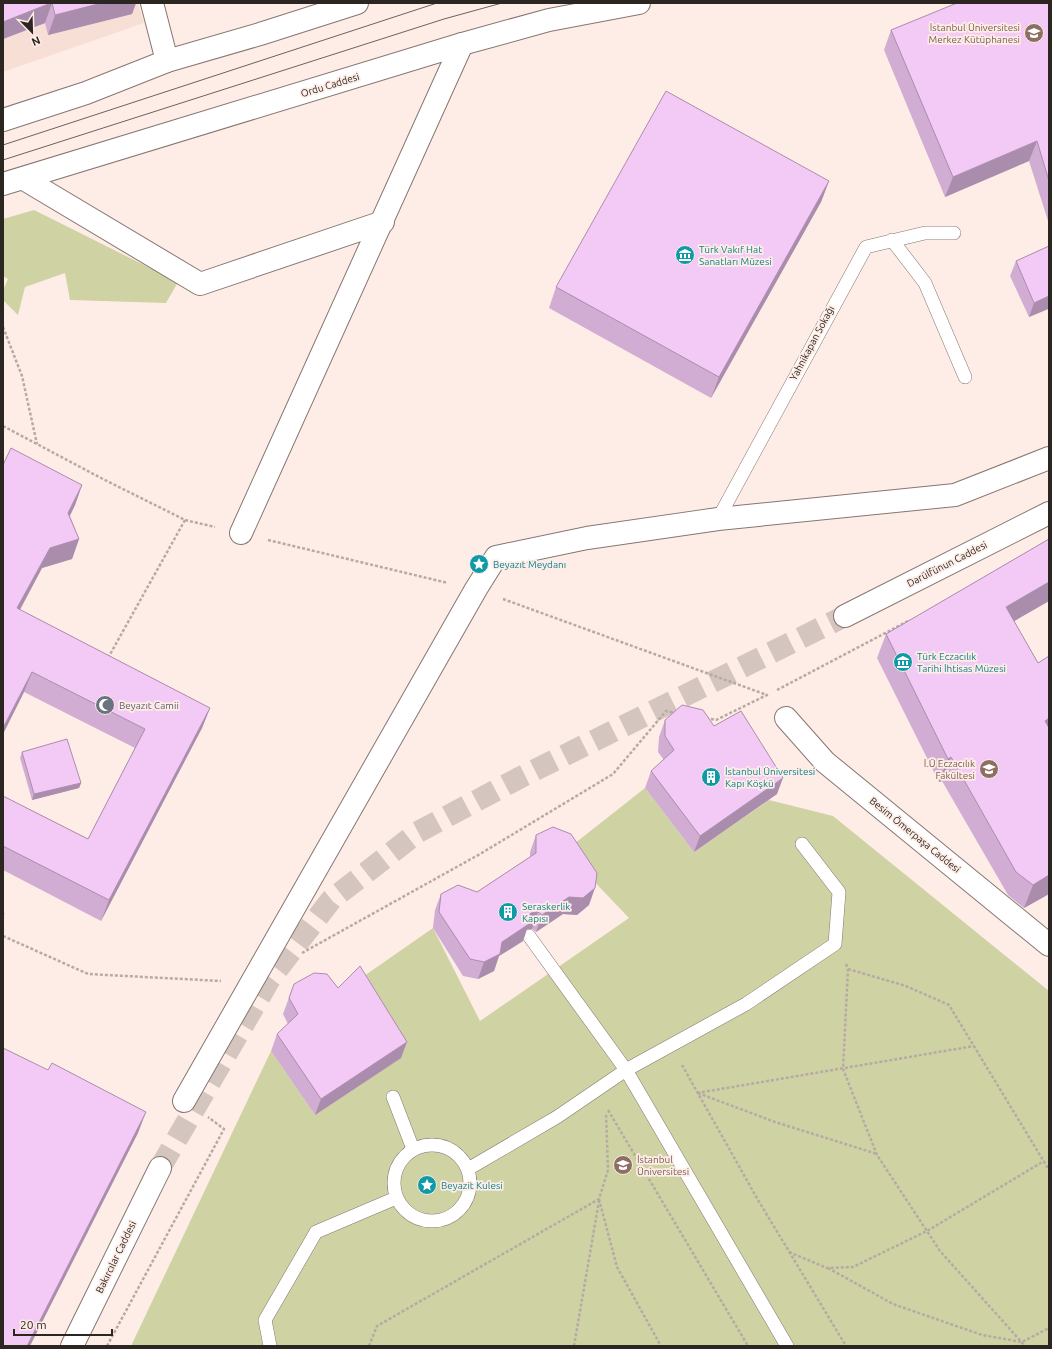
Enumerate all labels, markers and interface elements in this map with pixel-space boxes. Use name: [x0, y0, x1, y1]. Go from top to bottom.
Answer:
north arrow: [12, 12, 52, 52]
place label: İstanbul Üniversitesi Merkez Kütüphanesi: [929, 22, 1020, 45]
school or university icon: İstanbul Üniversitesi Merkez Kütüphanesi: [1023, 22, 1045, 44]
text: N: [30, 34, 42, 48]
street label: Ordu Caddesi: [299, 71, 361, 99]
museum icon: Türk Vakıf Hat Sanatları Müzesi: [674, 244, 696, 266]
place label: Türk Vakıf Hat Sanatları Müzesi: [699, 244, 772, 267]
street label: Yahnikapan Sokağı: [788, 304, 836, 382]
street label: Darülfünun Caddesi: [905, 539, 989, 589]
place icon: Beyazıt Meydanı: [468, 553, 490, 575]
place label: Beyazıt Meydanı: [493, 559, 566, 570]
museum icon: Türk Eczacılık Tarihi İhtisas Müzesi: [892, 651, 914, 673]
place label: Türk Eczacılık Tarihi İhtisas Müzesi: [917, 651, 1006, 674]
mosque icon: Beyazıt Camii: [94, 694, 116, 716]
place label: Beyazıt Camii: [119, 700, 179, 711]
place label: İ.Ü Eczacılık Fakültesi: [924, 758, 975, 781]
school or university icon: İ.Ü Eczacılık Fakültesi: [978, 758, 1000, 780]
building icon: İstanbul Üniversitesi Kapı Köşkü: [700, 766, 722, 788]
place label: İstanbul Üniversitesi Kapı Köşkü: [725, 766, 815, 789]
street label: Besim Ömerpaşa Caddesi: [868, 795, 962, 875]
building icon: Seraskerlik Kapısı: [497, 901, 519, 923]
place label: Seraskerlik Kapısı: [522, 901, 570, 924]
school or university icon: İstanbul Üniversitesi: [612, 1154, 634, 1176]
place label: İstanbul Üniversitesi: [637, 1154, 689, 1177]
place icon: Beyazit Kulesi: [416, 1174, 438, 1196]
place label: Beyazit Kulesi: [441, 1180, 503, 1191]
street label: Bakırcılar Caddesi: [94, 1219, 138, 1295]
scale bar: [14, 1311, 112, 1337]
text: 20 m: [20, 1318, 47, 1331]

